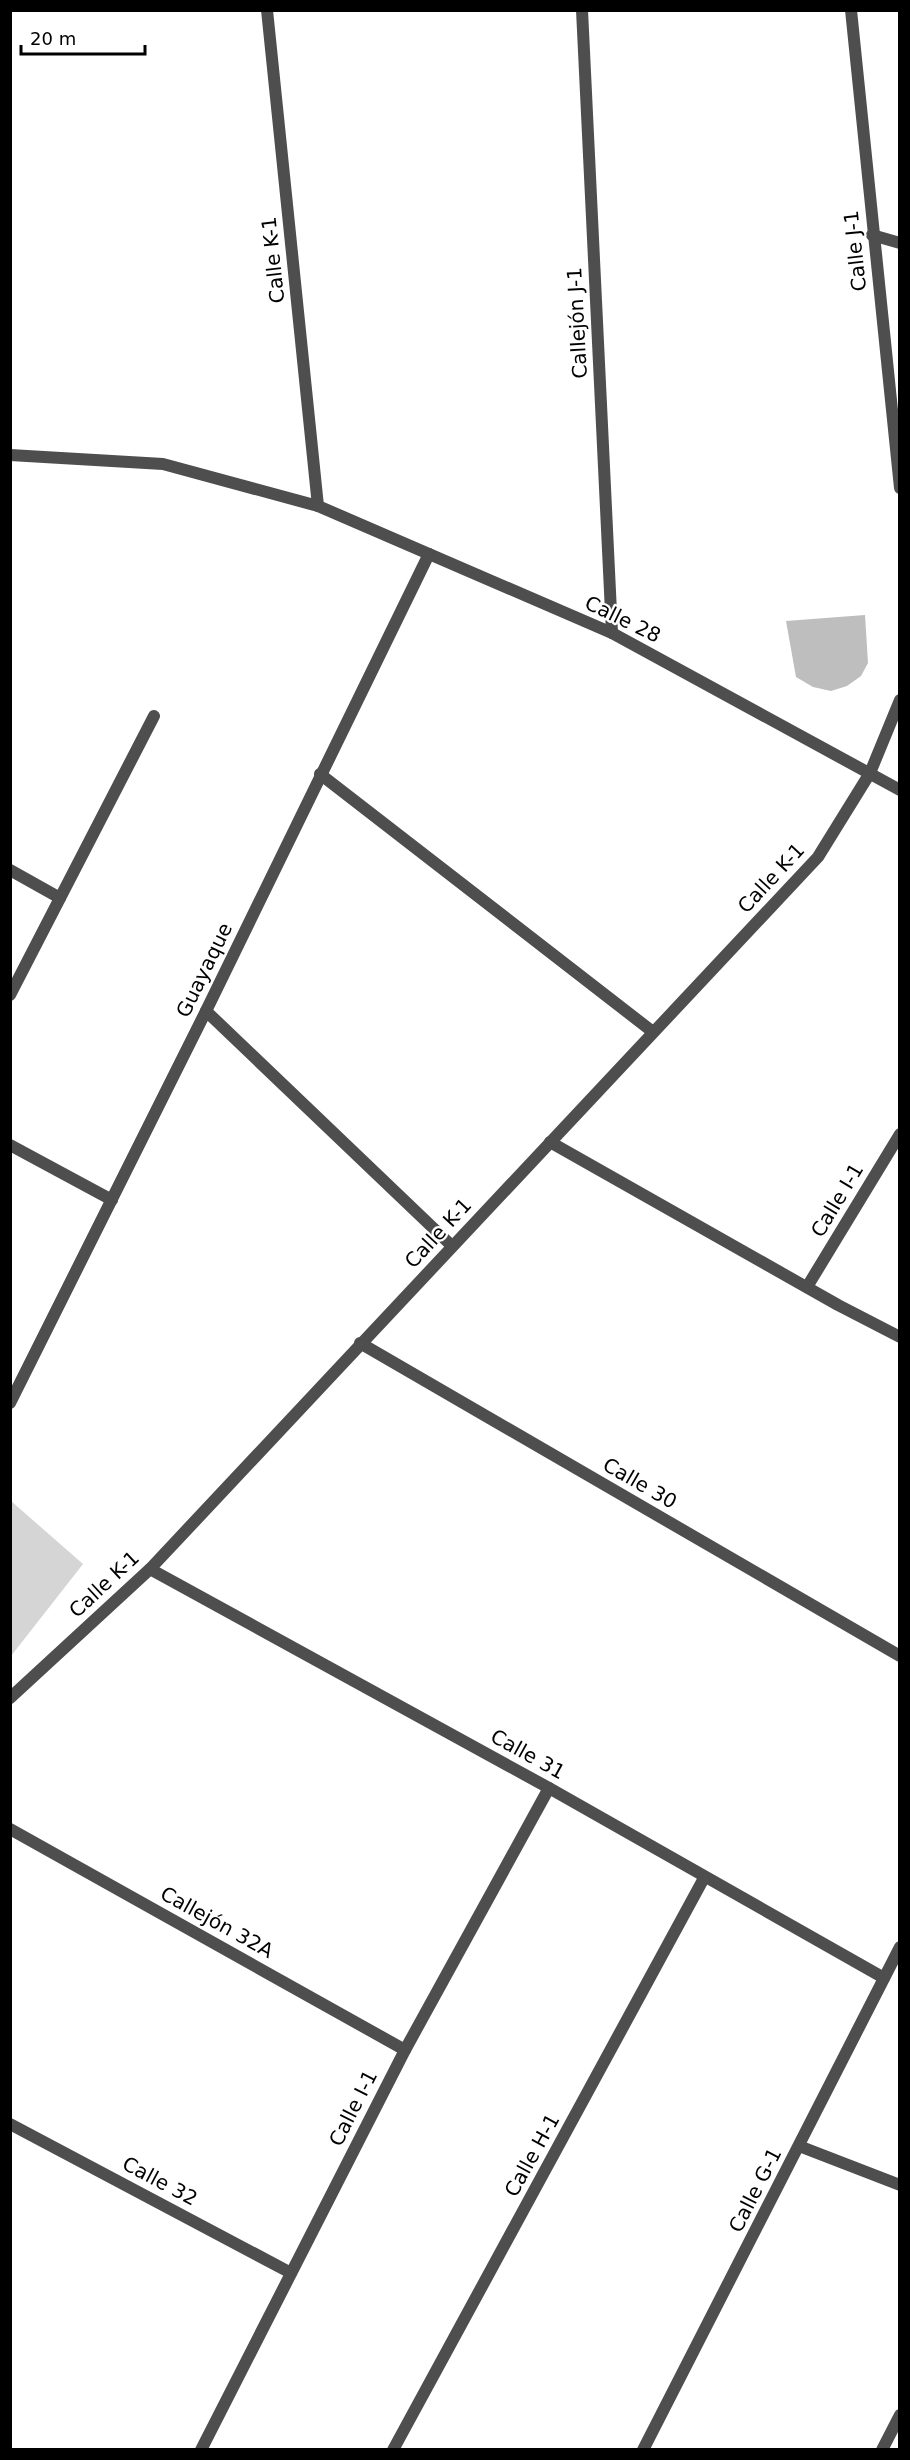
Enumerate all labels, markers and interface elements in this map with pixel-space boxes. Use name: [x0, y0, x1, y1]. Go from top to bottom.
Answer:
scale bar: [21, 18, 146, 56]
text: 20 m: [30, 28, 76, 49]
street label: Calle J-1: [839, 209, 871, 293]
street label: Calle K-1: [257, 216, 289, 304]
street label: Callejón J-1: [562, 267, 592, 379]
street label: Calle 28: [581, 590, 665, 648]
street label: Calle K-1: [733, 838, 809, 918]
street label: Guayaque: [171, 919, 237, 1021]
street label: Calle I-1: [806, 1159, 868, 1241]
street label: Calle K-1: [400, 1193, 476, 1273]
street label: Calle 30: [599, 1452, 681, 1514]
street label: Calle K-1: [64, 1546, 144, 1622]
street label: Calle 31: [487, 1724, 569, 1784]
street label: Callejón 32A: [156, 1881, 278, 1963]
street label: Calle I-1: [324, 2066, 382, 2150]
street label: Calle H-1: [499, 2109, 565, 2201]
street label: Calle G-1: [724, 2144, 786, 2236]
street label: Calle 32: [118, 2151, 202, 2211]

